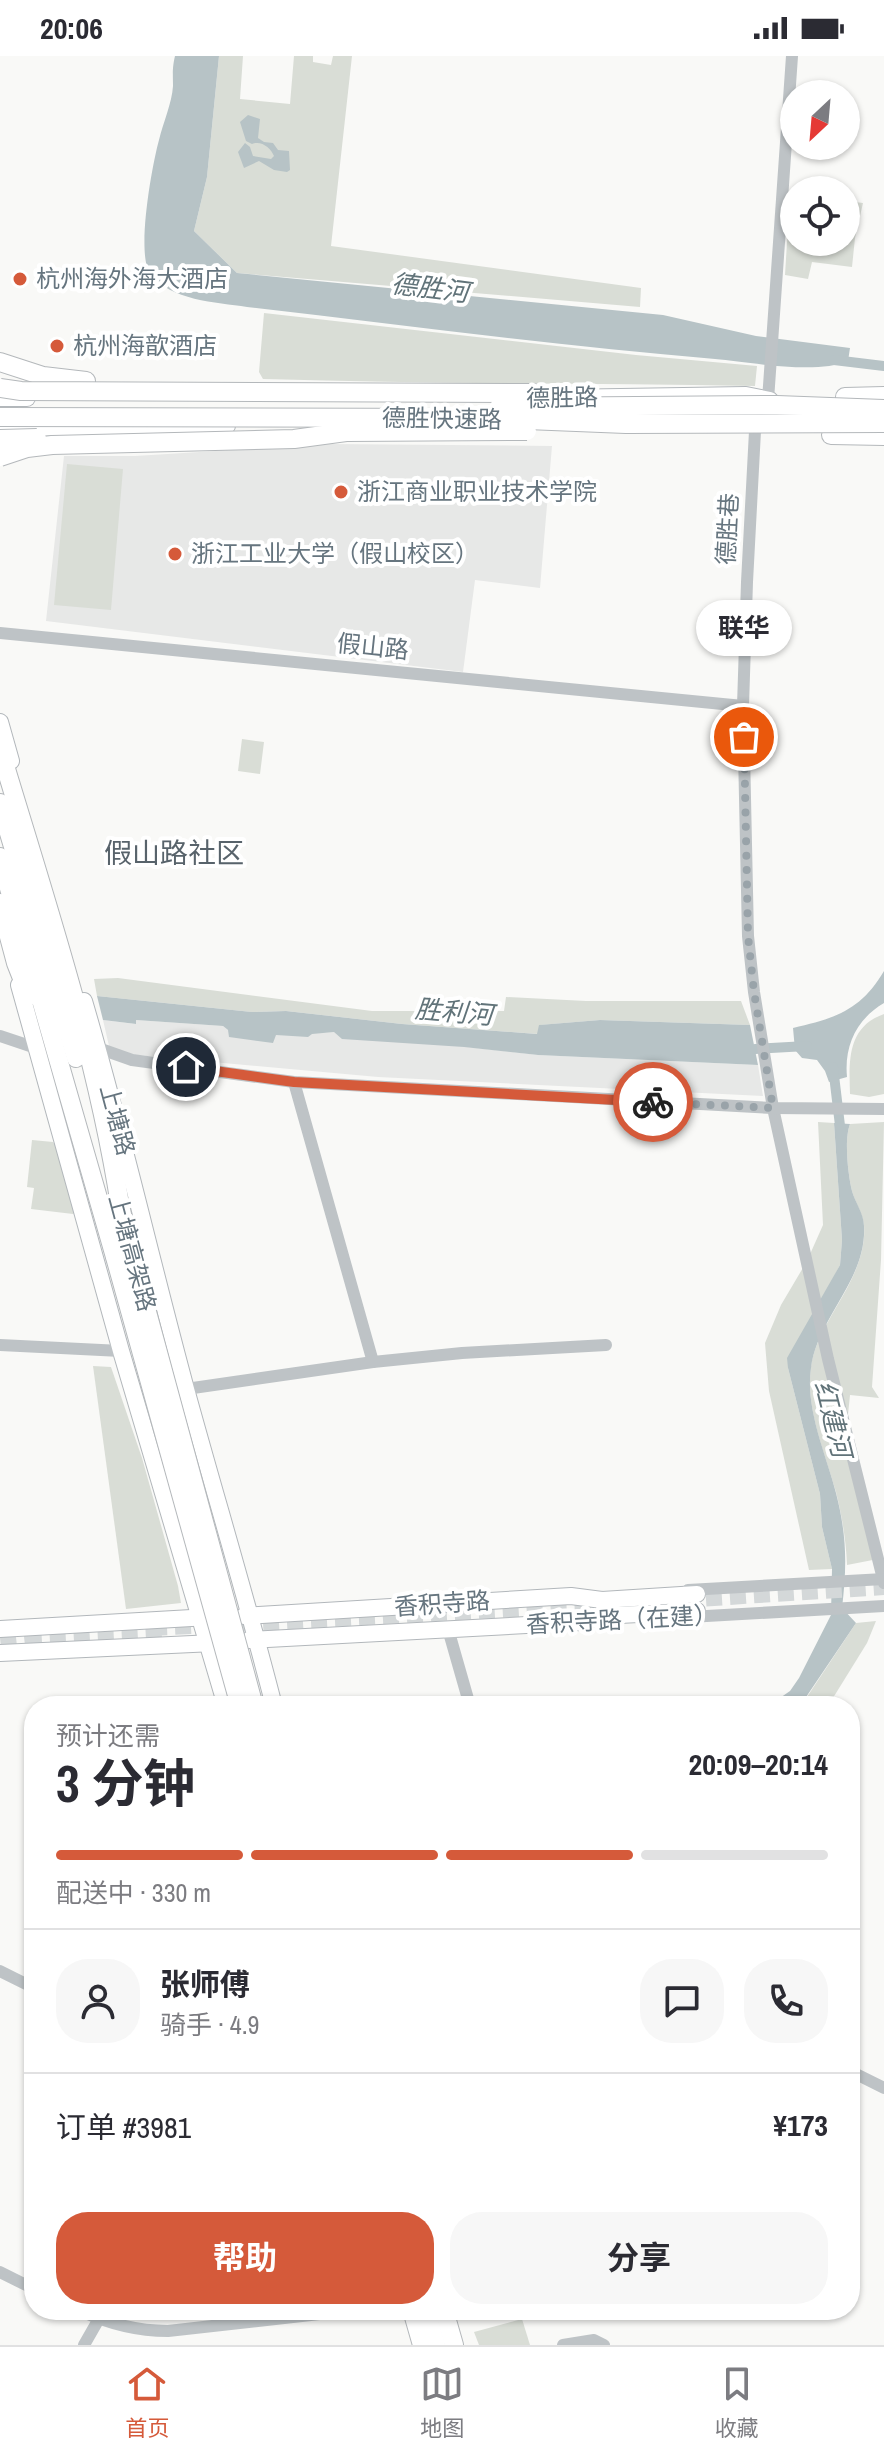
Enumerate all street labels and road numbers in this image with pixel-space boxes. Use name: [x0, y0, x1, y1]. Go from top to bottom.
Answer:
street label: 德胜路: [526, 380, 598, 414]
street label: 德胜快速路: [382, 401, 502, 435]
street label: 德胜巷: [709, 492, 745, 566]
street label: 假山路: [336, 626, 411, 666]
street label: 上塘路: [93, 1081, 143, 1159]
street label: 上塘高架路: [102, 1191, 164, 1315]
street label: 香积寺路: [393, 1584, 491, 1622]
street label: 香积寺路（在建）: [525, 1598, 719, 1640]

